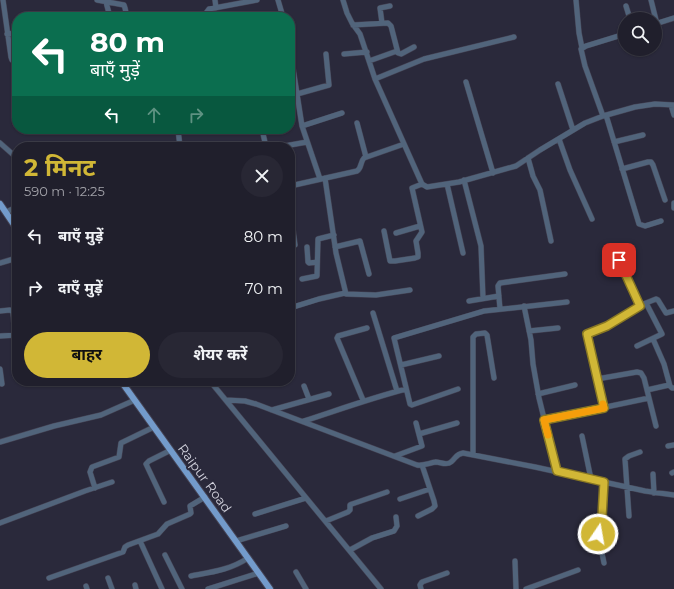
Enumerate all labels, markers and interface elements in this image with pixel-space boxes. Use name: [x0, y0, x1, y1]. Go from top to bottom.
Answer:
map controls: [618, 12, 662, 56]
button: search: [618, 12, 662, 56]
text: 80 m: [90, 25, 165, 59]
icon: left: [24, 28, 76, 80]
text: बाएँ मुड़ें: [90, 59, 140, 81]
icon: left: [101, 104, 123, 126]
icon: ahead: [143, 104, 165, 126]
icon: right: [185, 104, 207, 126]
text: 2 मिनट: [24, 153, 95, 182]
button: close: [241, 155, 283, 197]
text: 590 m · 12:25: [24, 183, 105, 199]
icon: left: [24, 225, 46, 247]
text: बाएँ मुड़ें: [58, 226, 103, 245]
text: 80 m: [244, 227, 283, 246]
pin: [602, 243, 636, 277]
icon: arrive: [608, 249, 630, 271]
icon: right: [24, 277, 46, 299]
text: दाएँ मुड़ें: [58, 278, 103, 297]
text: 70 m: [245, 279, 283, 298]
button: बाहर: [24, 332, 150, 378]
button: शेयर करें: [158, 332, 283, 378]
street label: Raipur Road: [175, 441, 235, 515]
position arrow: [577, 513, 619, 555]

